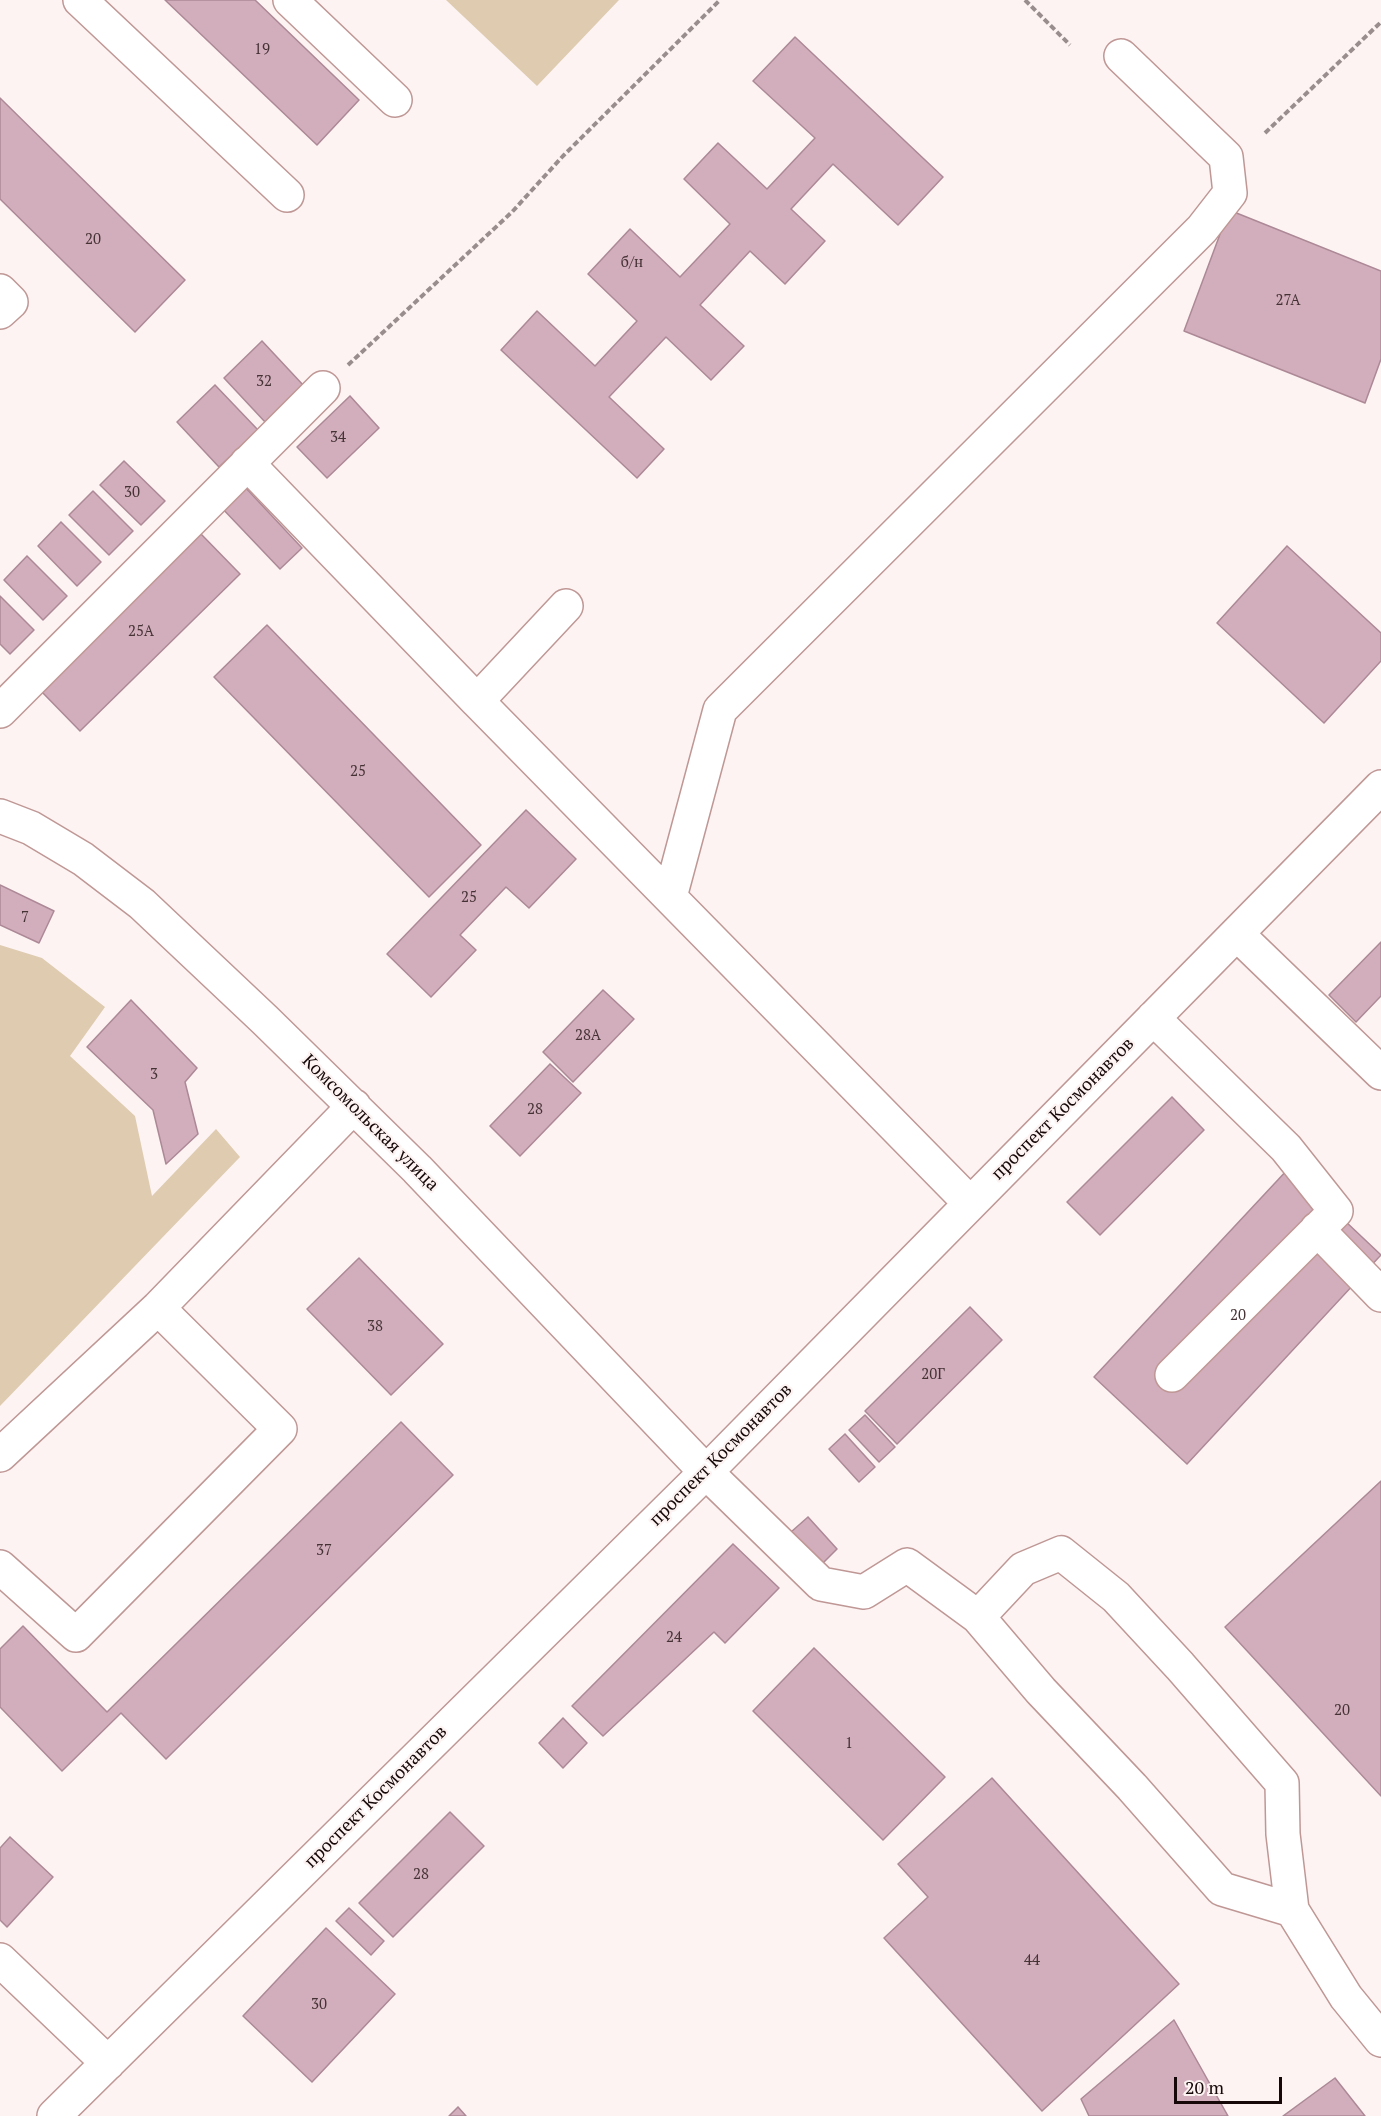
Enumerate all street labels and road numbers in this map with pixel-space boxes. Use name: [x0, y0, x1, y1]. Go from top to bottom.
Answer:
street label: проспект Космонавтов: [987, 1033, 1139, 1185]
street label: Комсомольская улица: [297, 1050, 443, 1196]
street label: проспект Космонавтов: [645, 1379, 797, 1531]
street label: проспект Космонавтов: [300, 1721, 452, 1873]

